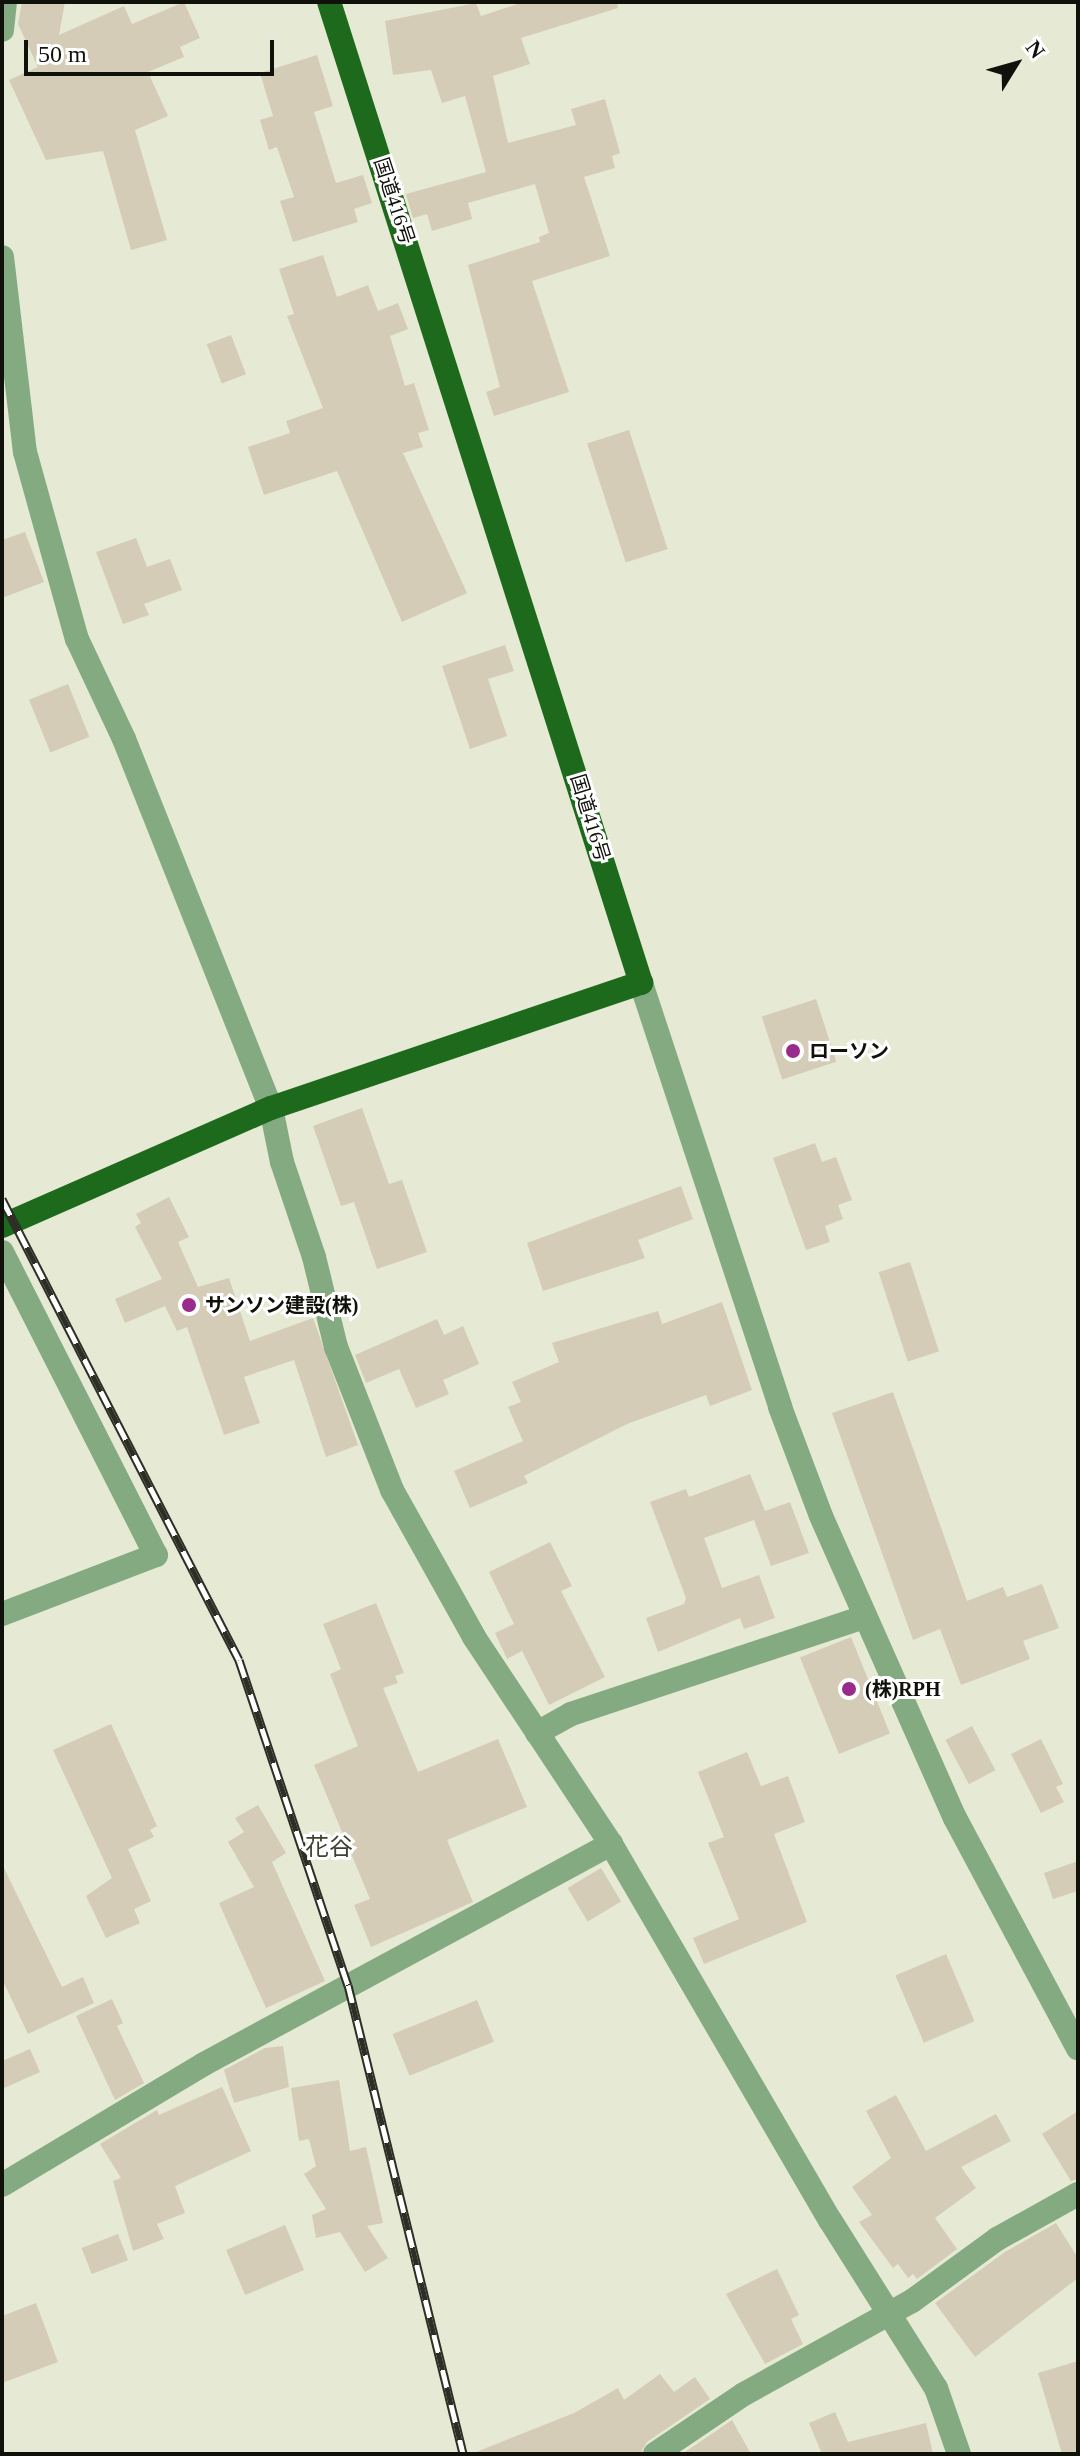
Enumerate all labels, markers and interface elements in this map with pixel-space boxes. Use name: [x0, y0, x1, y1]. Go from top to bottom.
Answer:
scale bar: [28, 24, 278, 74]
north arrow: [976, 24, 1056, 104]
text: N: [1021, 35, 1050, 63]
text: 50 m: [38, 41, 87, 67]
street label: 国道416号: [369, 154, 419, 248]
street label: 国道416号: [565, 771, 615, 865]
place label: ローソン: [809, 1039, 889, 1063]
marker: ローソン: [784, 1042, 802, 1060]
place label: サンソン建設(株): [205, 1293, 358, 1317]
marker: サンソン建設(株): [180, 1296, 198, 1314]
place label: (株)RPH: [865, 1677, 941, 1701]
marker: (株)RPH: [840, 1680, 858, 1698]
district label: 花谷: [305, 1834, 353, 1862]

